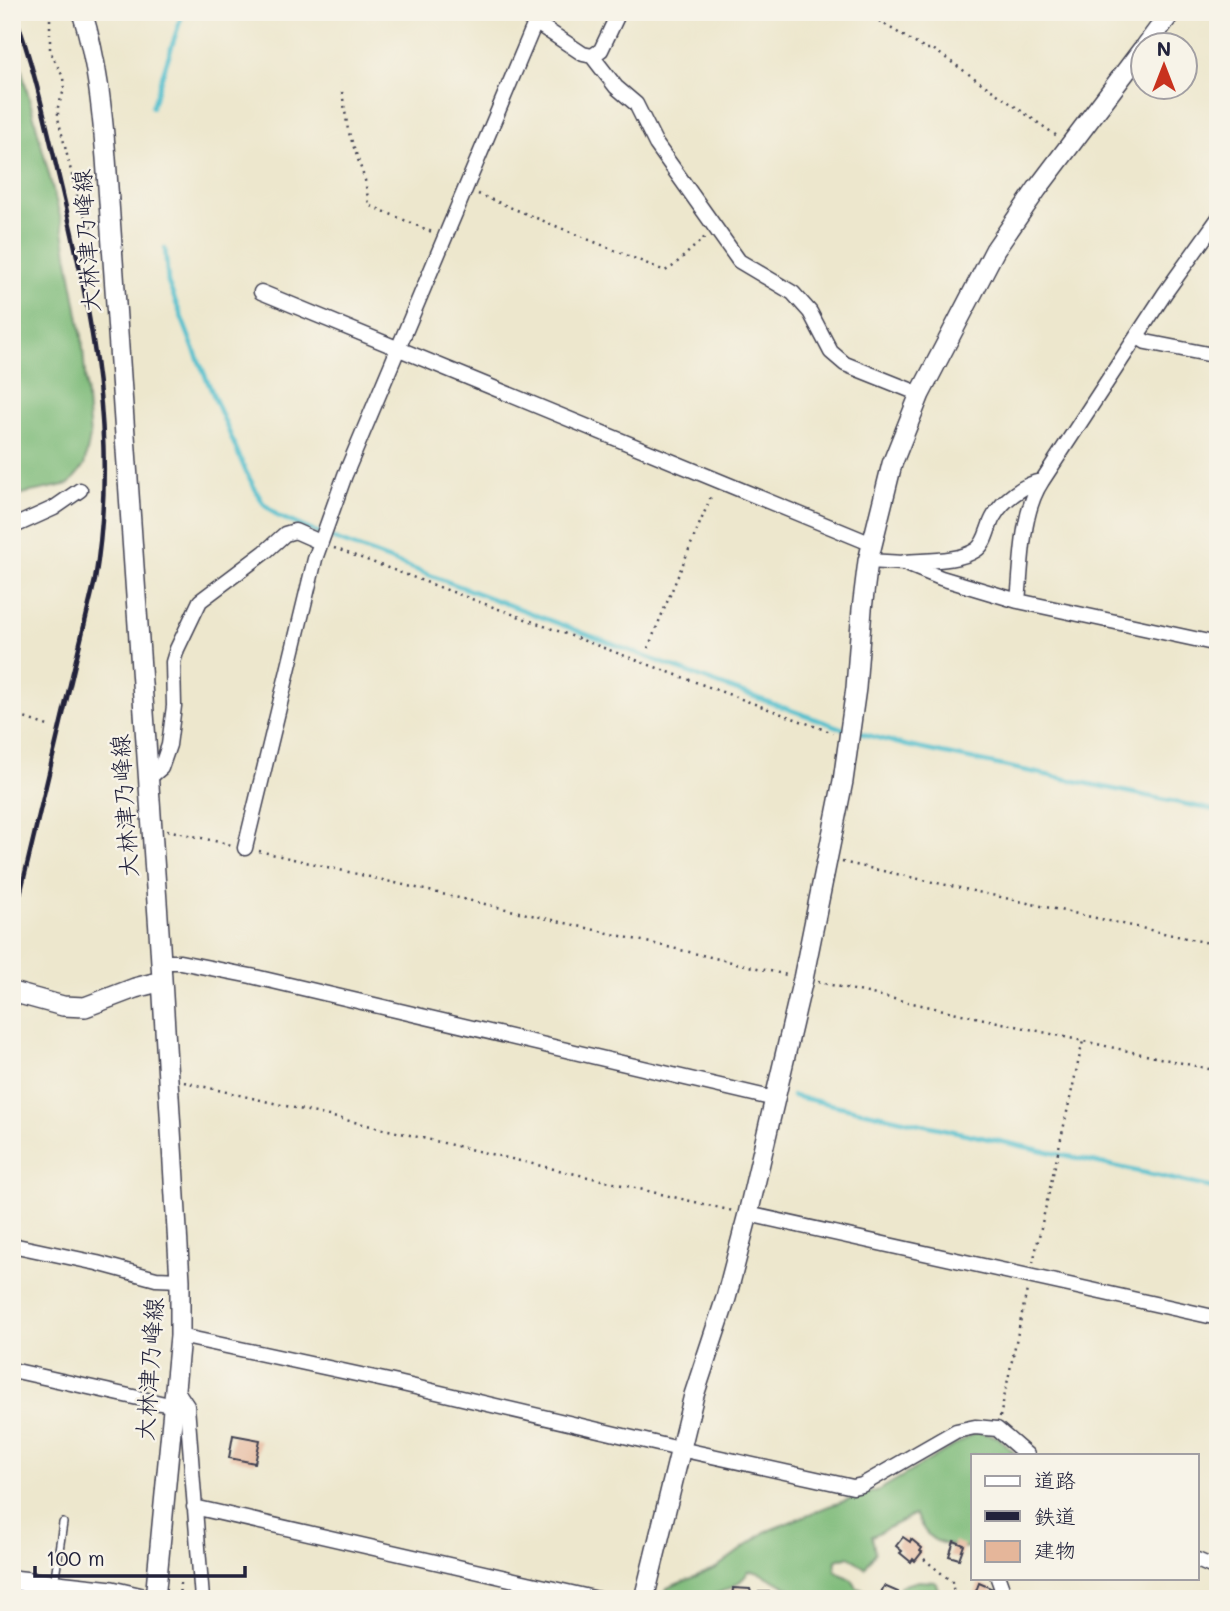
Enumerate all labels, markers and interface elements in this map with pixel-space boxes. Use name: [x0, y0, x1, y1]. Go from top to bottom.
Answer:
north arrow: [1128, 32, 1198, 102]
text: N: [1157, 36, 1171, 61]
street label: 大林津乃峰線: [65, 168, 106, 314]
street label: 大林津乃峰線: [103, 733, 144, 879]
street label: 大林津乃峰線: [128, 1296, 169, 1442]
legend: [971, 1454, 1198, 1580]
text: 道路: [1034, 1466, 1076, 1493]
text: 鉄道: [1034, 1502, 1076, 1529]
scale bar: [35, 1534, 245, 1578]
text: 建物: [1034, 1536, 1076, 1563]
text: 100 m: [46, 1544, 105, 1571]

